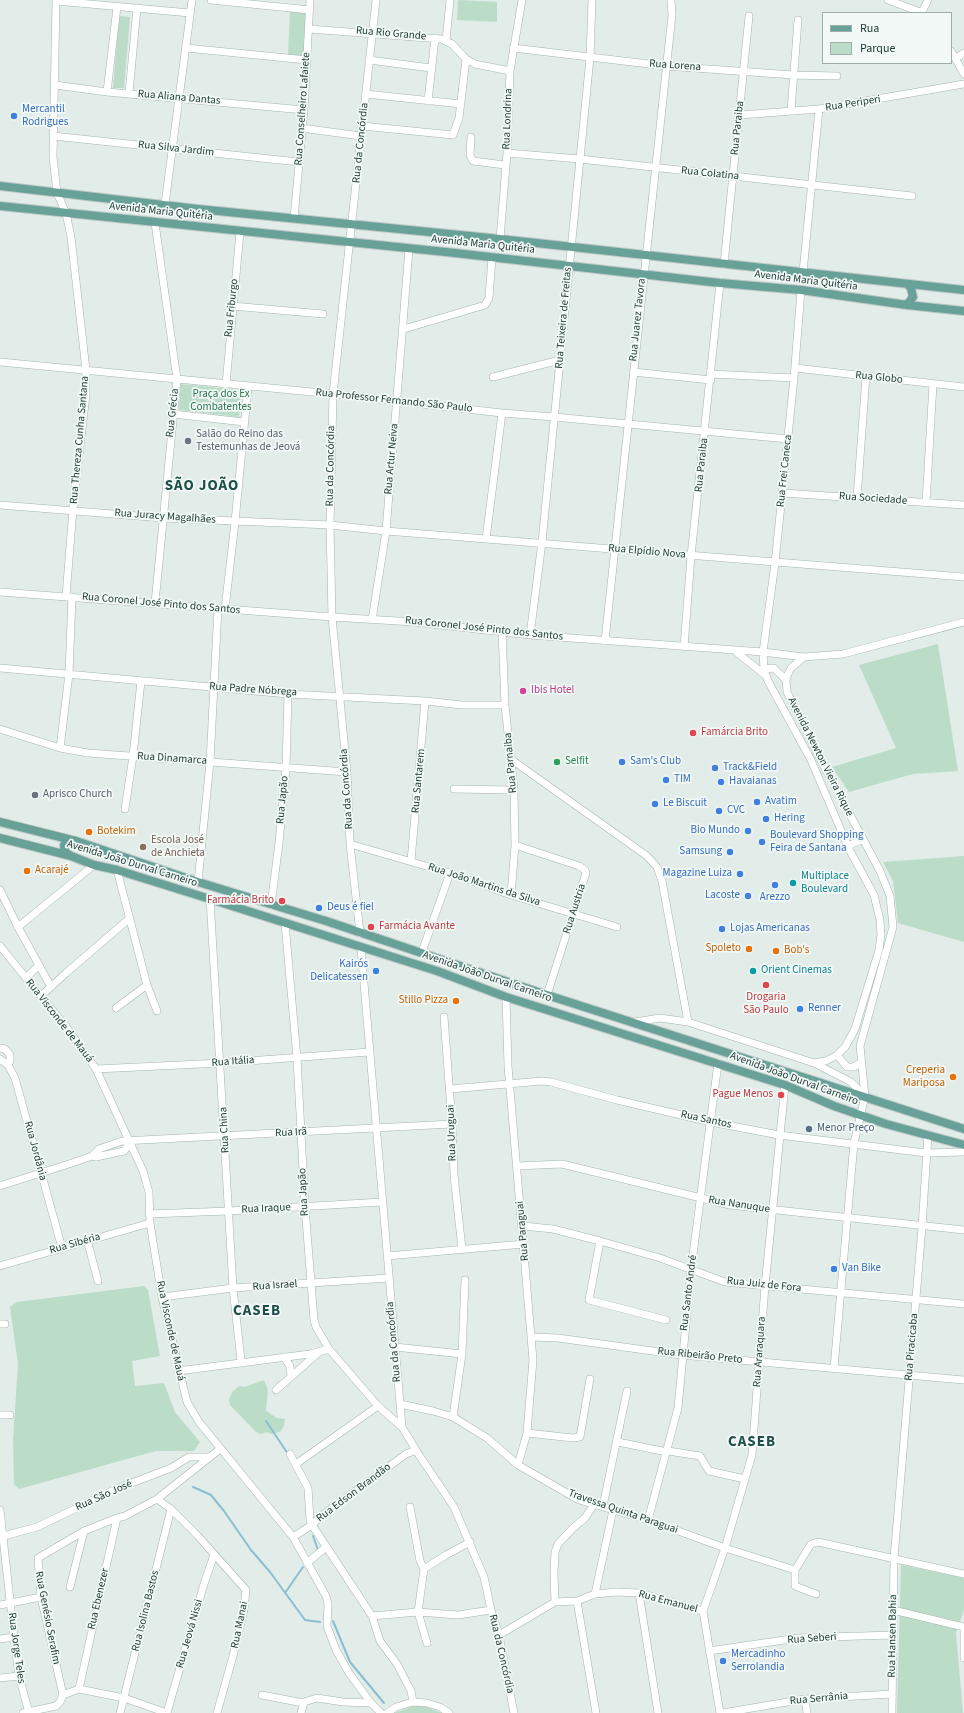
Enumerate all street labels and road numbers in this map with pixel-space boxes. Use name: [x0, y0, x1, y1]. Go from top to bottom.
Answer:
street label: Rua Rio Grande: [355, 24, 427, 44]
street label: Rua Conselheiro Lafaiete: [292, 52, 314, 166]
street label: Rua Lorena: [649, 58, 701, 74]
street label: Rua Aliana Dantas: [137, 88, 221, 108]
street label: Rua Londrina: [500, 88, 516, 150]
street label: Rua Periperi: [824, 93, 882, 115]
street label: Rua Paraiba: [729, 100, 747, 156]
street label: Rua da Concórdia: [350, 102, 372, 184]
street label: Rua Silva Jardim: [137, 138, 215, 160]
street label: Rua Colatina: [680, 164, 740, 184]
street label: Avenida Maria Quitéria: [109, 200, 213, 224]
street label: Avenida Maria Quitéria: [431, 233, 535, 257]
street label: Rua Teixeira de Freitas: [553, 267, 575, 369]
street label: Avenida Maria Quitéria: [754, 268, 858, 294]
street label: Rua Friburgo: [222, 278, 242, 338]
street label: Rua Juarez Tavora: [627, 278, 649, 362]
street label: Rua Globo: [855, 369, 903, 387]
street label: Rua Thereza Cunha Santana: [68, 375, 92, 505]
street label: Rua Professor Fernando São Paulo: [315, 386, 473, 416]
street label: Rua Grécia: [164, 388, 182, 438]
street label: Rua Artur Neiva: [382, 423, 402, 495]
street label: Rua da Concórdia: [324, 425, 338, 507]
street label: Rua Frei Caneca: [775, 434, 795, 508]
street label: Rua Paraiba: [693, 437, 711, 493]
street label: Rua Sociedade: [839, 490, 907, 508]
street label: Rua Juracy Magalhães: [114, 507, 216, 527]
street label: Rua Elpídio Nova: [608, 542, 686, 562]
street label: Rua Coronel José Pinto dos Santos: [81, 590, 241, 618]
street label: Rua Coronel José Pinto dos Santos: [404, 614, 564, 644]
street label: Rua Padre Nóbrega: [209, 680, 297, 700]
street label: Avenida Newton Vieira Rique: [784, 695, 856, 819]
street label: Rua Parnaiba: [502, 732, 520, 794]
street label: Rua da Concórdia: [338, 748, 356, 830]
street label: Rua Santarem: [410, 748, 428, 814]
street label: Rua Dinamarca: [137, 750, 207, 768]
street label: Rua Japão: [274, 775, 292, 825]
street label: Avenida João Durval Carneiro: [65, 838, 199, 890]
street label: Rua João Martins da Silva: [426, 861, 542, 909]
street label: Rua Austria: [561, 882, 589, 936]
street label: Avenida João Durval Carneiro: [421, 949, 553, 1005]
street label: Rua Visconde de Mauá: [22, 977, 96, 1065]
street label: Avenida João Durval Carneiro: [728, 1050, 860, 1108]
street label: Rua Itália: [211, 1054, 255, 1070]
street label: Rua Uruguai: [444, 1104, 460, 1162]
street label: Rua China: [217, 1106, 233, 1154]
street label: Rua Santos: [679, 1108, 733, 1132]
street label: Rua Jordânia: [21, 1120, 49, 1182]
street label: Rua Irã: [275, 1126, 307, 1140]
street label: Rua Japão: [296, 1168, 312, 1216]
street label: Rua Nanuque: [707, 1194, 771, 1216]
street label: Rua Paraguai: [514, 1200, 532, 1262]
street label: Rua Iraque: [241, 1201, 291, 1217]
street label: Rua Sibéria: [48, 1230, 102, 1258]
street label: Rua Santo André: [678, 1254, 700, 1332]
street label: Rua Juiz de Fora: [726, 1275, 802, 1295]
street label: Rua Israel: [252, 1278, 298, 1294]
street label: Rua Visconde de Mauá: [153, 1280, 187, 1382]
street label: Rua da Concórdia: [384, 1301, 404, 1383]
street label: Rua Piracicaba: [902, 1313, 922, 1381]
street label: Rua Araraquara: [751, 1316, 769, 1388]
street label: Rua Ribeirão Preto: [657, 1345, 743, 1367]
street label: Rua Edson Brandão: [314, 1461, 394, 1525]
street label: Rua São José: [74, 1478, 134, 1514]
street label: Travessa Quinta Paraguai: [566, 1487, 680, 1537]
street label: Rua Ebenezer: [86, 1567, 112, 1631]
street label: Rua Isolina Bastos: [130, 1569, 162, 1653]
street label: Rua Genésio Serafim: [31, 1570, 63, 1666]
street label: Rua Emanuel: [637, 1588, 699, 1616]
street label: Rua Hansen Bahia: [886, 1594, 900, 1678]
street label: Rua Jeová Nissi: [174, 1598, 206, 1670]
street label: Rua Manai: [229, 1600, 251, 1650]
street label: Rua Jorge Teles: [4, 1612, 28, 1684]
street label: Rua da Concórdia: [485, 1613, 517, 1695]
street label: Rua Seberi: [787, 1631, 837, 1647]
street label: Rua Serrânia: [789, 1690, 849, 1708]

